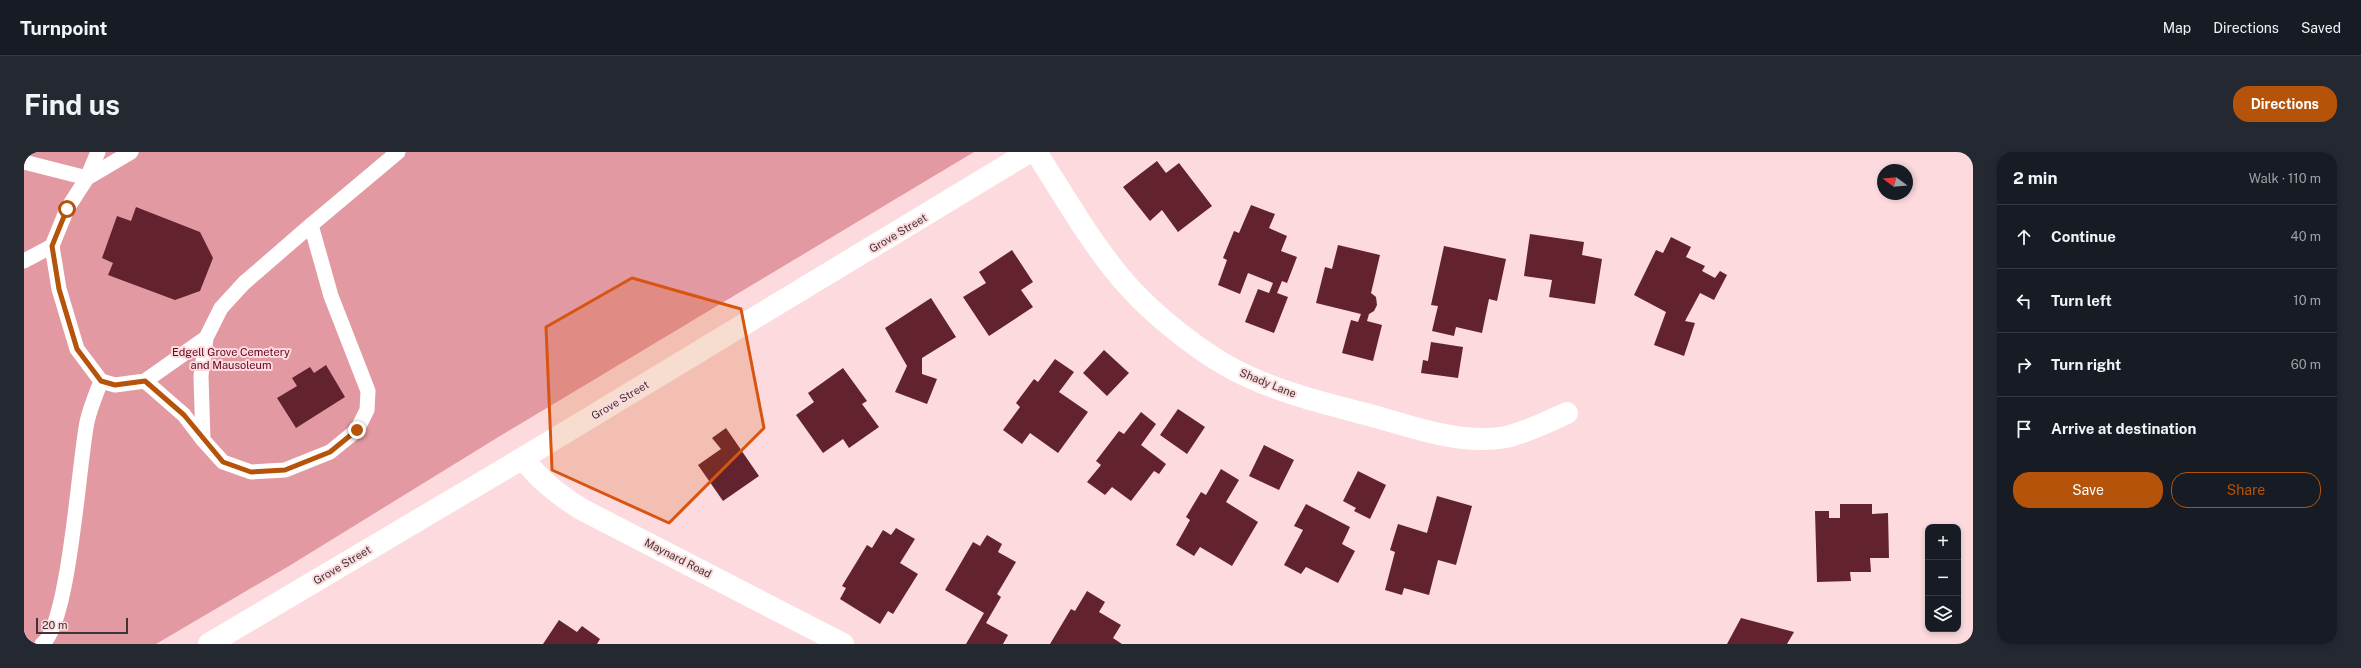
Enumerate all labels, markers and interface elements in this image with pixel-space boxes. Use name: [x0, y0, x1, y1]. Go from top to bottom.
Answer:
text: Turnpoint: [20, 17, 107, 39]
text: Map: [2163, 20, 2191, 36]
text: Directions: [2213, 20, 2279, 36]
text: Saved: [2301, 20, 2341, 36]
button: Directions: [2233, 86, 2337, 122]
text: Find us: [24, 88, 120, 121]
north arrow: [1877, 164, 1913, 200]
text: 2 min: [2013, 168, 2058, 188]
text: Walk · 110 m: [2249, 171, 2321, 186]
route start: [58, 200, 76, 218]
street label: Grove Street: [867, 211, 929, 255]
icon: ahead: [2013, 226, 2035, 248]
text: Continue: [2051, 228, 2116, 245]
text: 40 m: [2290, 229, 2321, 244]
icon: left: [2013, 290, 2035, 312]
text: Turn left: [2051, 292, 2112, 309]
text: 10 m: [2293, 293, 2321, 308]
park label: Edgell Grove Cemetery and Mausoleum: [172, 346, 290, 371]
icon: right: [2013, 354, 2035, 376]
text: Turn right: [2051, 356, 2121, 373]
text: 60 m: [2291, 357, 2321, 372]
street label: Shady Lane: [1238, 366, 1298, 400]
street label: Grove Street: [589, 378, 651, 422]
icon: arrive: [2013, 418, 2035, 440]
text: Arrive at destination: [2051, 420, 2196, 437]
route end: [348, 421, 366, 439]
button: Save: [2013, 472, 2163, 508]
button: Share: [2171, 472, 2321, 508]
map controls: [1925, 524, 1961, 632]
button: +: [1925, 524, 1961, 560]
street label: Maynard Road: [643, 536, 713, 580]
street label: Grove Street: [311, 543, 373, 587]
button: −: [1925, 560, 1961, 596]
button: layers: [1925, 596, 1961, 632]
scale bar: [36, 616, 128, 635]
text: 20 m: [42, 619, 67, 631]

